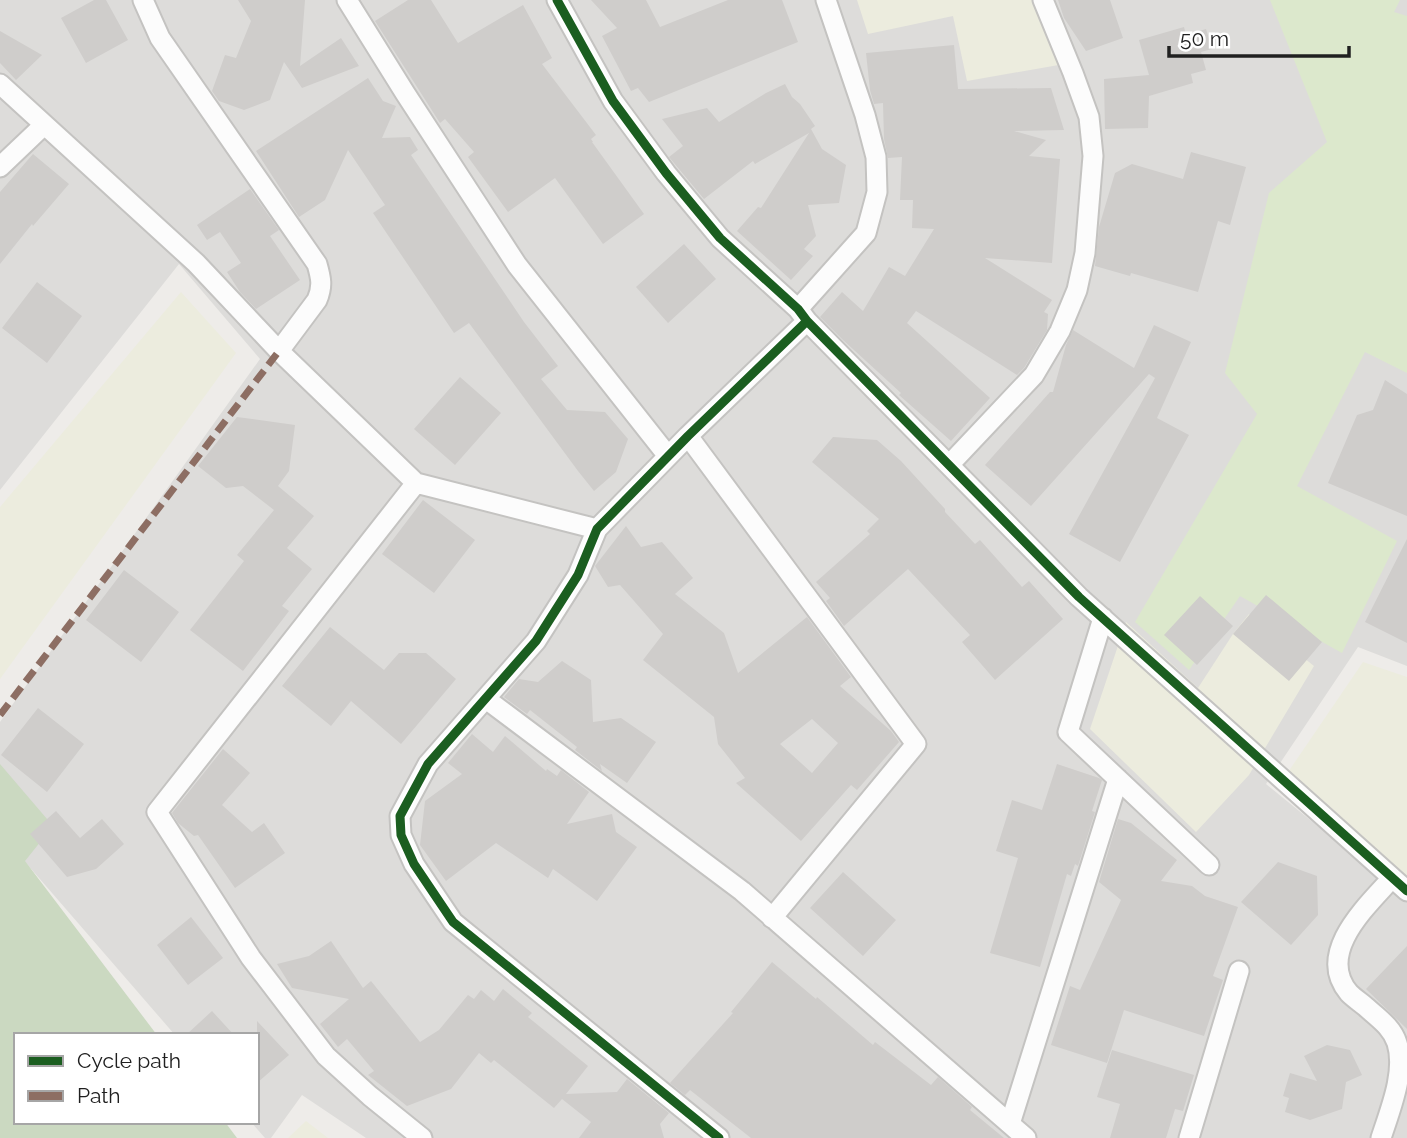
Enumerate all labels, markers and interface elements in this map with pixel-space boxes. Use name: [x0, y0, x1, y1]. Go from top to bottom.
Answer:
scale bar: [1169, 14, 1349, 58]
text: 50 m: [1180, 26, 1229, 51]
legend: [14, 1033, 259, 1124]
text: Cycle path: [77, 1048, 181, 1073]
text: Path: [77, 1083, 121, 1108]

